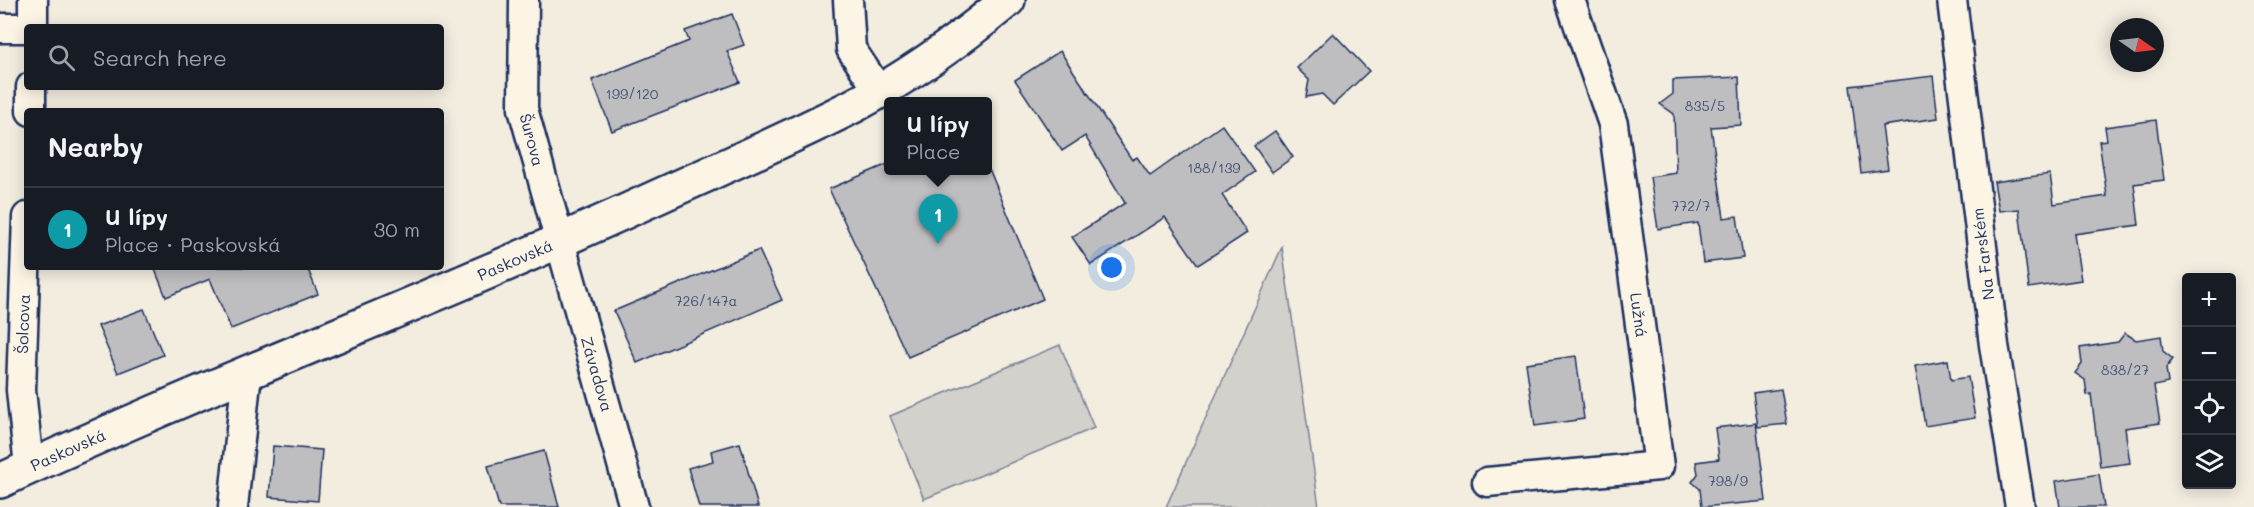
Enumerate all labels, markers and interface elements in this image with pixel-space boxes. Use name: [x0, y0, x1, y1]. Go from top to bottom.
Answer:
north arrow: [2110, 18, 2164, 72]
search box: [24, 24, 444, 90]
icon: search: [45, 41, 78, 74]
text: Search here: [93, 43, 227, 72]
house number: 199/120: [606, 84, 659, 103]
house number: 835/5: [1685, 96, 1725, 115]
popup: [884, 97, 992, 175]
text: U lípy: [907, 109, 969, 138]
street label: Šurova: [515, 111, 550, 169]
text: Nearby: [48, 130, 143, 164]
text: Place: [907, 138, 960, 164]
house number: 188/139: [1187, 158, 1241, 177]
pin: 1: [918, 194, 958, 244]
house number: 772/7: [1672, 196, 1710, 215]
text: U lípy: [105, 202, 168, 231]
street label: Na Farském: [1966, 207, 1999, 301]
text: 1: [63, 216, 72, 242]
text: 30 m: [374, 216, 420, 242]
text: Place · Paskovská: [105, 231, 281, 257]
street label: Paskovská: [474, 234, 556, 285]
your location: [1097, 253, 1126, 282]
map controls: [2182, 273, 2236, 489]
button: +: [2182, 273, 2236, 327]
house number: 726/147a: [675, 291, 737, 310]
street label: Lužná: [1626, 291, 1653, 339]
street label: Šolcova: [11, 294, 34, 354]
button: −: [2182, 327, 2236, 381]
street label: Závadova: [577, 334, 618, 414]
house number: 838/27: [2101, 360, 2149, 379]
button: locate: [2182, 381, 2236, 435]
street label: Paskovská: [27, 424, 109, 475]
button: layers: [2182, 435, 2236, 489]
house number: 798/9: [1708, 471, 1748, 490]

